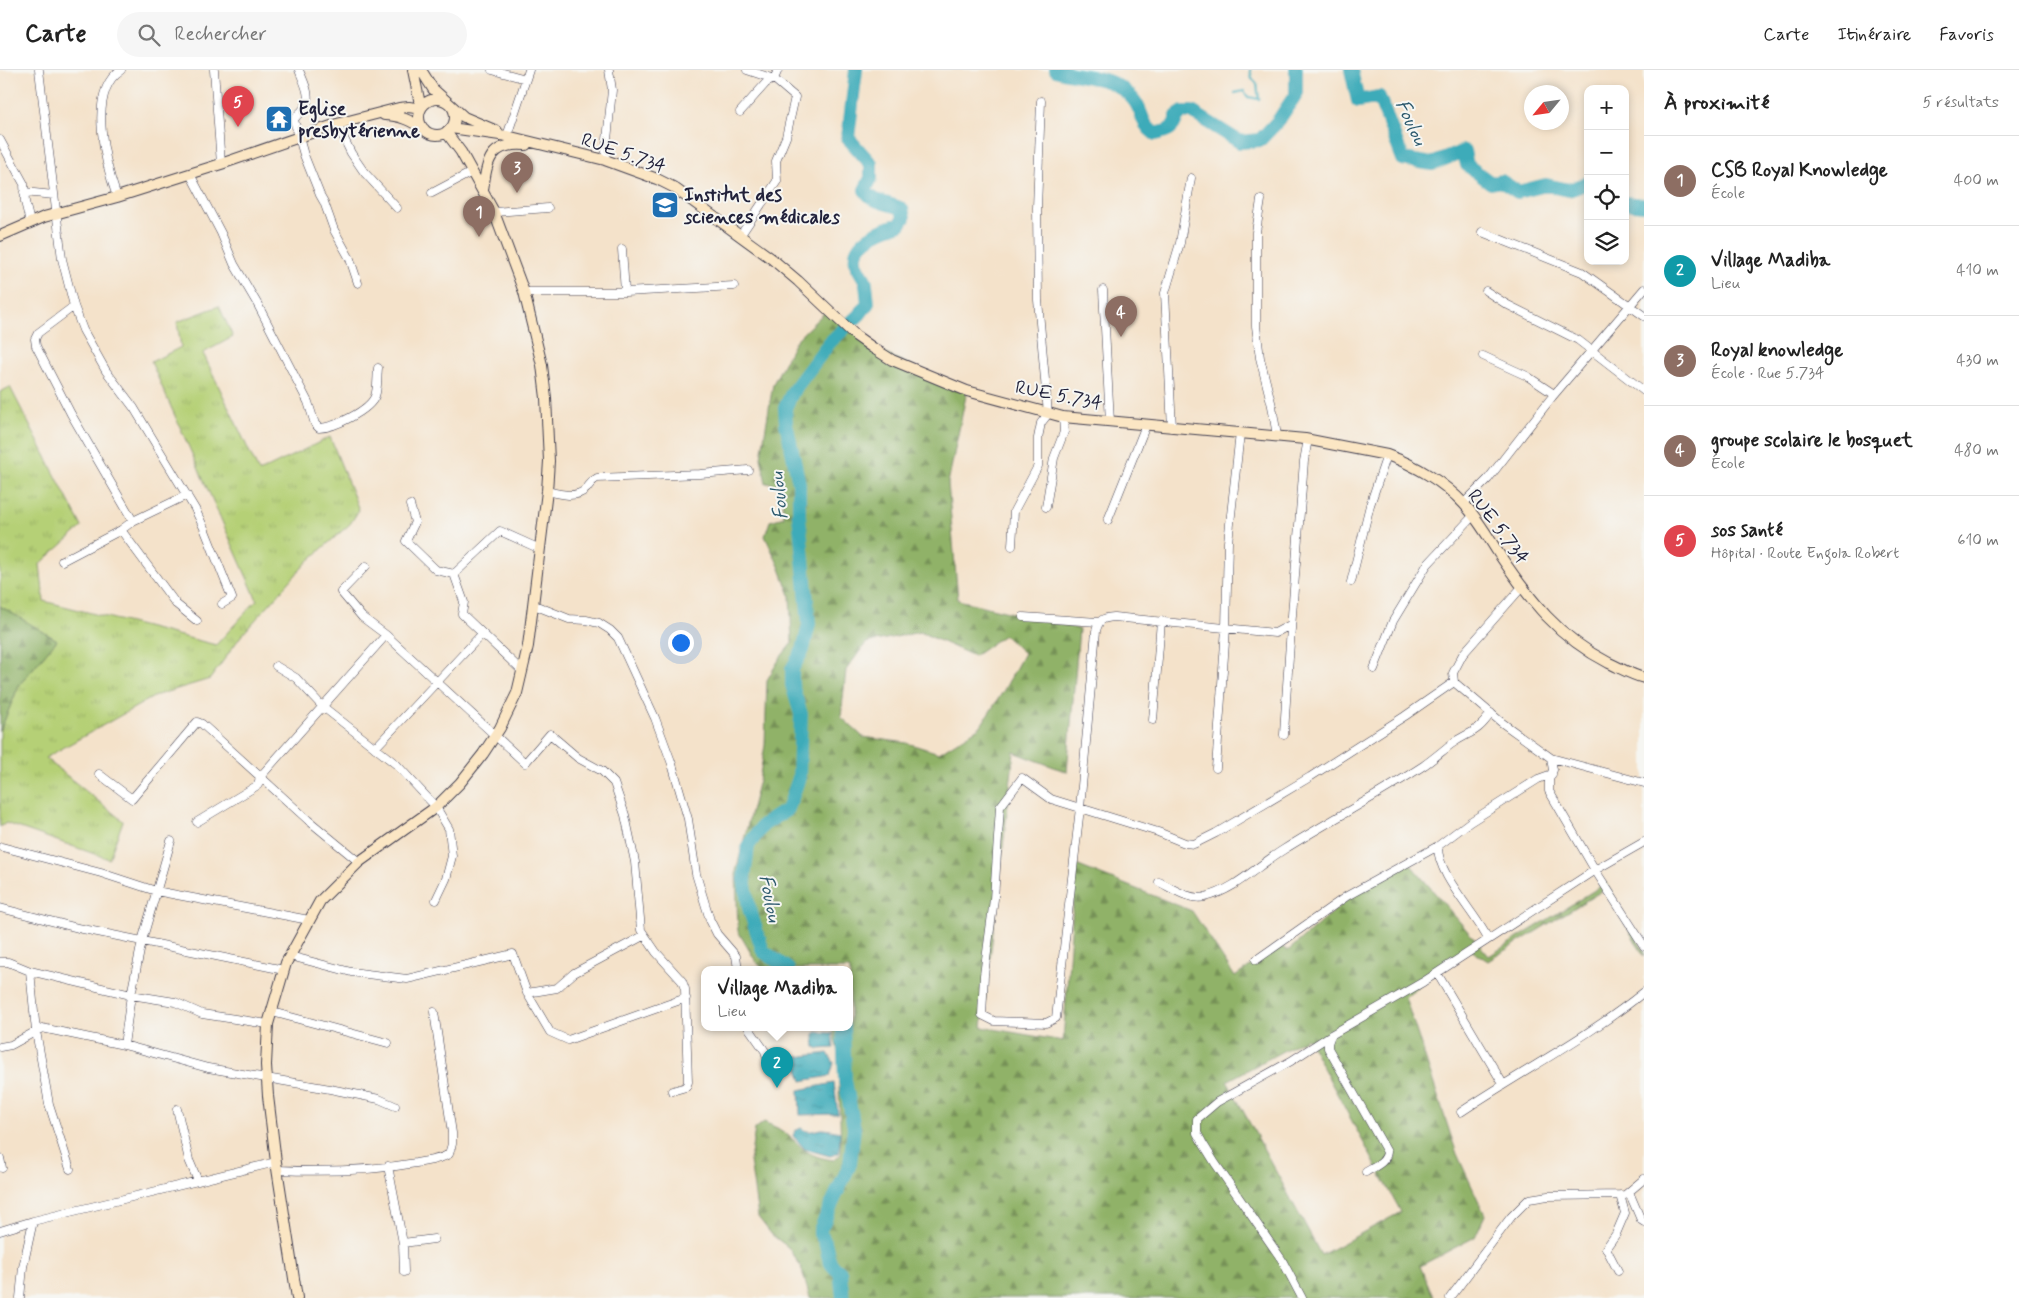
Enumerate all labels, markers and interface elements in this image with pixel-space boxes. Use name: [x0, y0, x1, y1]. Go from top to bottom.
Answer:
search box: [117, 12, 467, 57]
text: Carte: [25, 19, 87, 50]
icon: search: [135, 21, 163, 49]
text: Rechercher: [175, 22, 267, 47]
text: Carte: [1763, 23, 1809, 47]
text: Itinéraire: [1837, 23, 1911, 47]
text: Favoris: [1939, 23, 1994, 47]
north arrow: [1524, 85, 1569, 130]
map controls: [1584, 85, 1629, 265]
button: +: [1584, 85, 1629, 130]
pin: 5: [222, 86, 254, 127]
text: À proximité: [1664, 89, 1770, 117]
text: 5 résultats: [1922, 92, 1999, 113]
water label: Foulou: [1388, 95, 1433, 151]
place label: Eglise presbytérienne: [298, 97, 420, 144]
temple icon: Eglise presbytérienne: [264, 104, 294, 134]
street label: RUE 5.734: [578, 127, 669, 180]
button: −: [1584, 130, 1629, 175]
pin: 3: [501, 152, 533, 193]
text: CSB Royal Knowledge: [1711, 158, 1888, 183]
text: 1: [1676, 170, 1684, 191]
text: 400 m: [1954, 170, 1999, 191]
button: locate: [1584, 175, 1629, 220]
place label: Institut des sciences médicales: [683, 183, 840, 230]
text: École: [1711, 183, 1745, 204]
school or university icon: Institut des sciences médicales: [650, 190, 680, 220]
pin: 1: [463, 196, 495, 237]
button: layers: [1584, 220, 1629, 265]
text: Village Madiba: [1711, 248, 1830, 273]
text: 2: [1676, 260, 1684, 281]
text: 410 m: [1956, 260, 1999, 281]
text: Lieu: [1711, 273, 1741, 294]
pin: 4: [1105, 296, 1137, 337]
text: Royal knowledge: [1711, 338, 1843, 363]
text: 3: [1676, 350, 1684, 371]
text: 430 m: [1956, 350, 1999, 371]
text: École · Rue 5.734: [1711, 363, 1824, 384]
street label: RUE 5.734: [1013, 375, 1104, 416]
text: groupe scolaire le bosquet: [1711, 428, 1913, 453]
text: 4: [1675, 440, 1685, 461]
text: 480 m: [1954, 440, 1999, 461]
text: École: [1711, 453, 1745, 474]
water label: Foulou: [763, 470, 795, 521]
street label: RUE 5.734: [1461, 484, 1534, 570]
text: sos santé: [1711, 518, 1783, 543]
text: 5: [1675, 530, 1685, 551]
text: 610 m: [1957, 530, 1999, 551]
text: Hôpital · Route Engola Robert: [1711, 543, 1899, 564]
your location: [668, 630, 694, 656]
water label: Foulou: [752, 872, 788, 925]
popup: [701, 966, 853, 1031]
text: Village Madiba: [717, 976, 837, 1001]
text: Lieu: [717, 1001, 747, 1022]
pin: 2: [761, 1047, 793, 1088]

